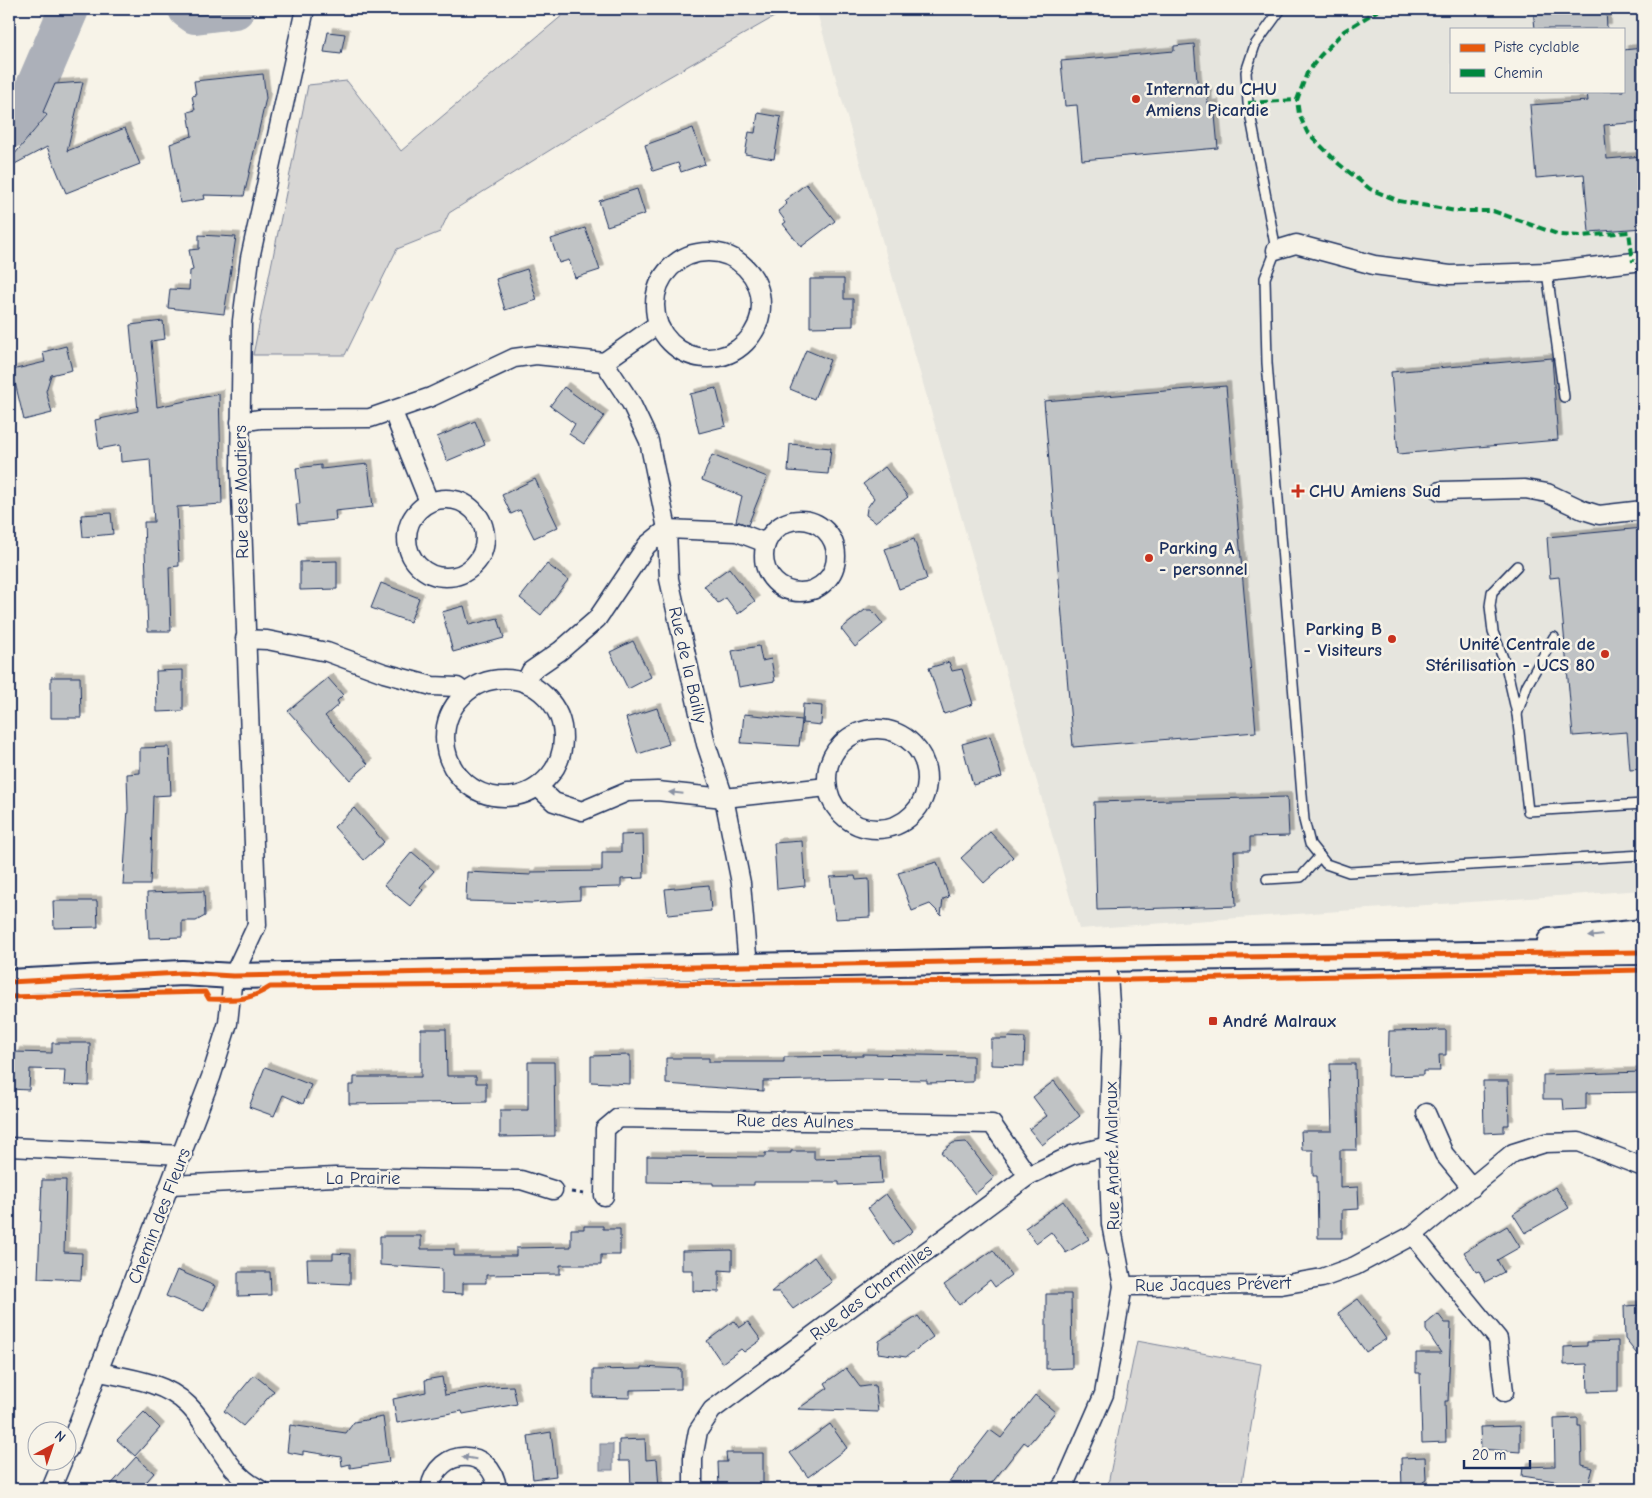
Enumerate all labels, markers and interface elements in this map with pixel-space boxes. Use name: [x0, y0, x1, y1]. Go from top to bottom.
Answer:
legend: [1450, 28, 1624, 92]
text: Piste cyclable: [1494, 38, 1580, 56]
text: Chemin: [1494, 64, 1543, 82]
place label: Internat du CHU Amiens Picardie: [1146, 79, 1277, 121]
marker: Internat du CHU Amiens Picardie: [1130, 93, 1142, 105]
street label: Rue des Moutiers: [230, 425, 253, 559]
place label: CHU Amiens Sud: [1309, 481, 1441, 502]
marker: CHU Amiens Sud: [1291, 484, 1305, 498]
place label: Parking A - personnel: [1159, 538, 1248, 580]
marker: Parking A - personnel: [1143, 552, 1155, 564]
street label: Rue de la Bailly: [664, 605, 711, 726]
place label: Parking B - Visiteurs: [1304, 619, 1382, 661]
marker: Parking B - Visiteurs: [1386, 633, 1398, 645]
place label: Unité Centrale de Stérilisation - UCS 80: [1426, 634, 1595, 676]
marker: Unité Centrale de Stérilisation - UCS 80: [1599, 648, 1611, 660]
one-way arrow: [668, 789, 684, 797]
one-way arrow: [1586, 932, 1602, 940]
place label: André Malraux: [1223, 1011, 1336, 1032]
marker: André Malraux: [1207, 1015, 1219, 1027]
street label: Rue André Malraux: [1101, 1081, 1124, 1230]
street label: Rue des Aulnes: [736, 1110, 854, 1133]
street label: Chemin des Fleurs: [124, 1145, 195, 1287]
street label: La Prairie: [326, 1168, 400, 1189]
street label: Rue des Charmilles: [806, 1240, 937, 1345]
street label: Rue Jacques Prévert: [1135, 1273, 1292, 1296]
north arrow: [28, 1420, 78, 1470]
text: N: [51, 1427, 69, 1446]
scale bar: [1464, 1438, 1531, 1470]
text: 20 m: [1472, 1446, 1506, 1464]
one-way arrow: [460, 1454, 476, 1462]

